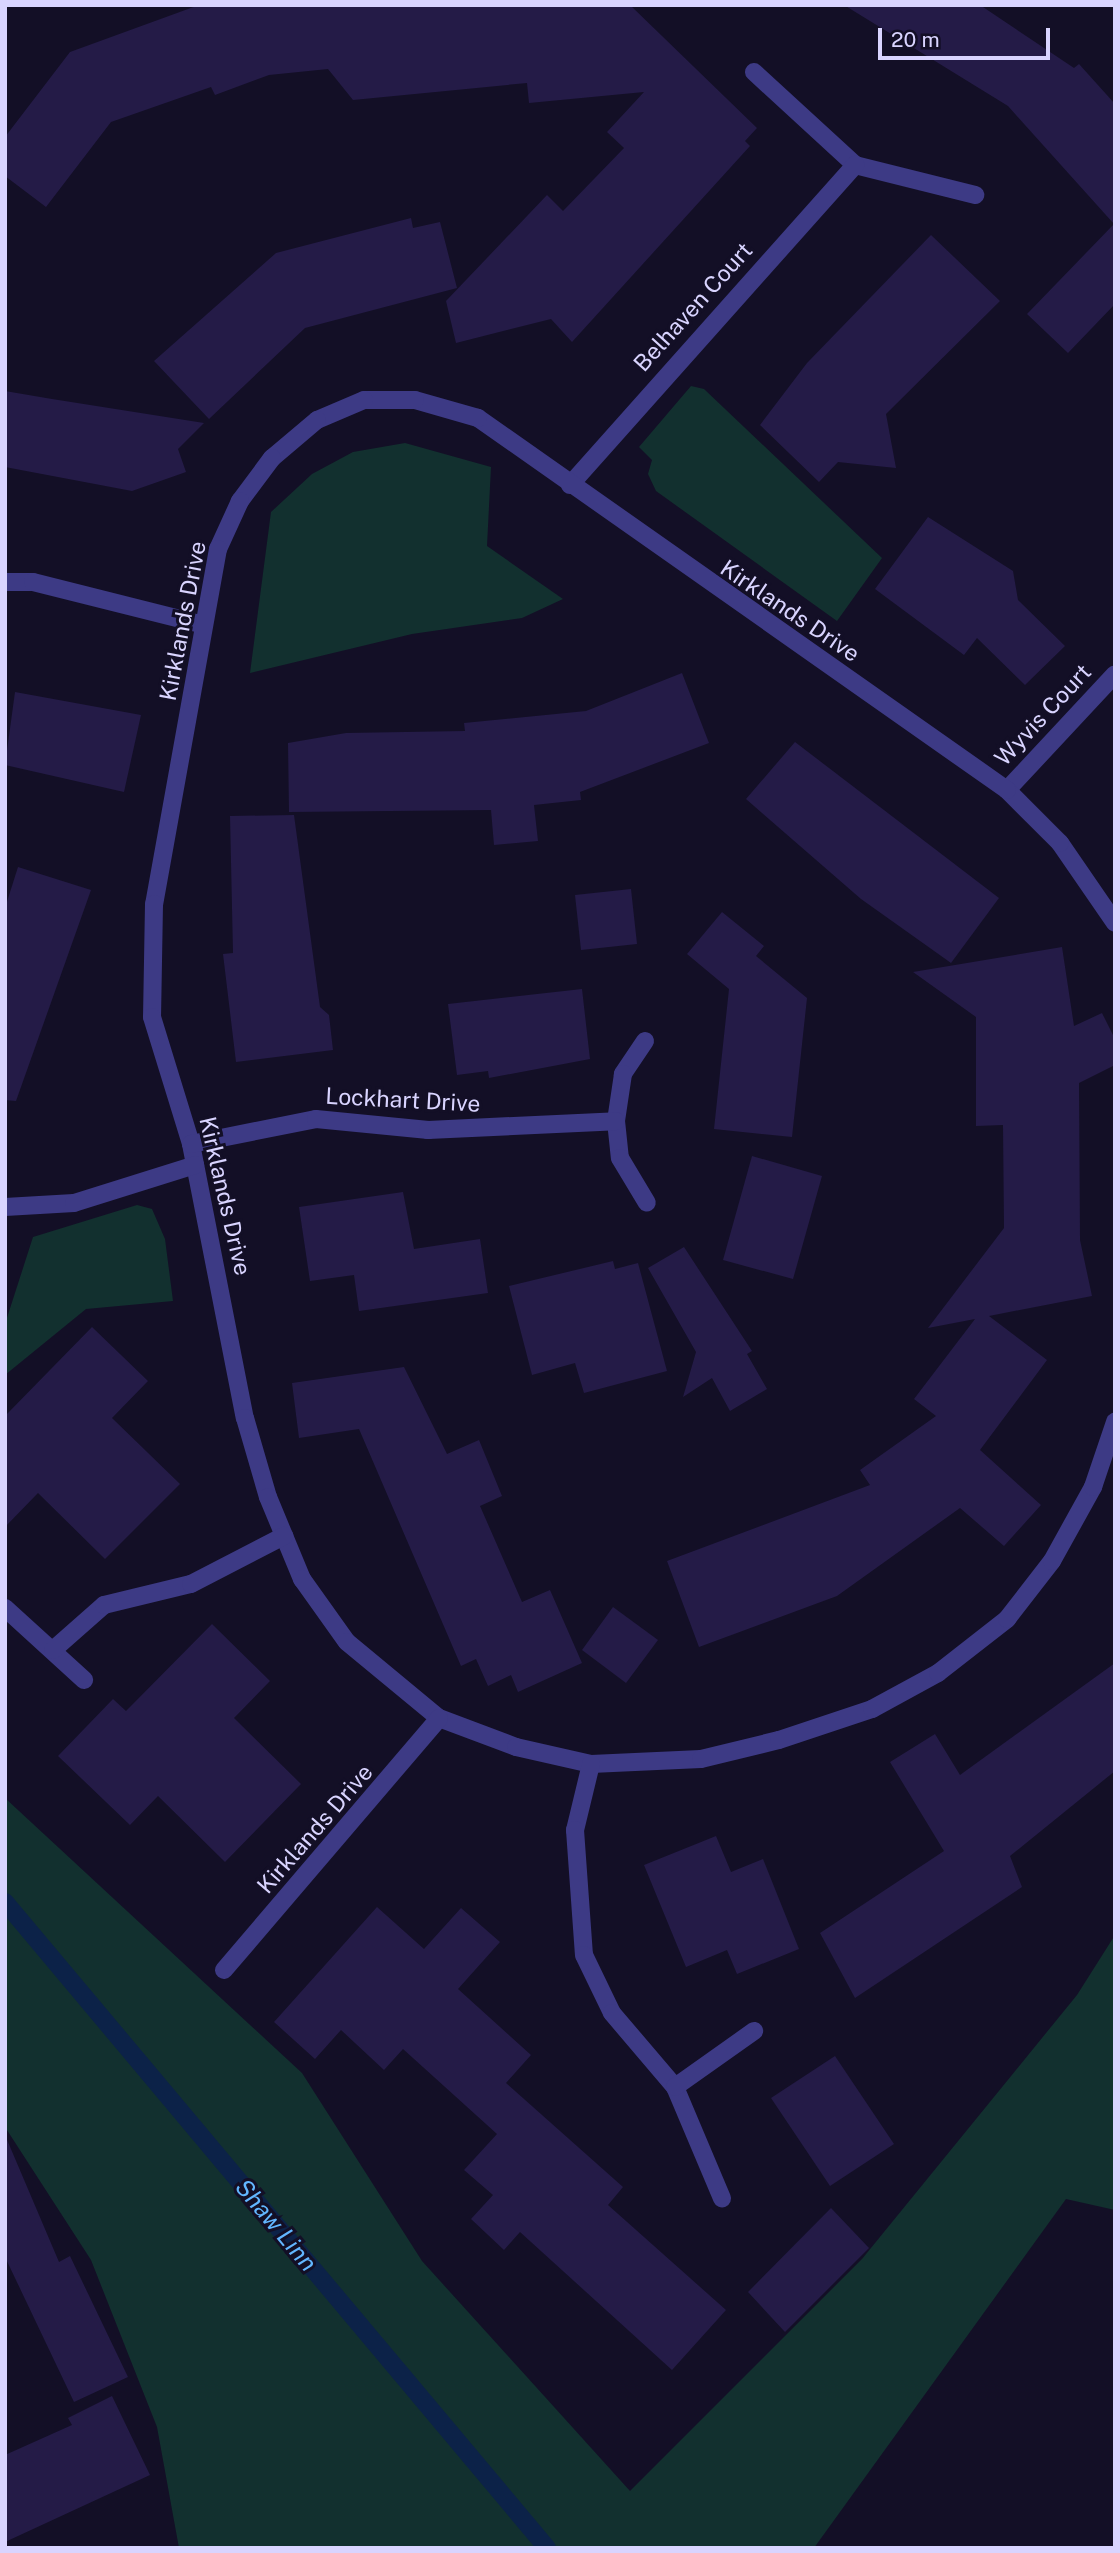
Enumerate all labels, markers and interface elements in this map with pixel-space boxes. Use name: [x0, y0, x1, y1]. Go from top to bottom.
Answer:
scale bar: [882, 14, 1054, 58]
text: 20 m: [891, 27, 940, 52]
street label: Belhaven Court: [628, 237, 758, 377]
street label: Kirklands Drive: [154, 539, 212, 703]
street label: Kirklands Drive: [715, 554, 865, 668]
street label: Wyvis Court: [989, 658, 1097, 772]
street label: Lockhart Drive: [325, 1082, 481, 1118]
street label: Kirklands Drive: [193, 1114, 257, 1278]
street label: Kirklands Drive: [251, 1759, 379, 1899]
water label: Shaw Linn: [229, 2173, 323, 2277]

